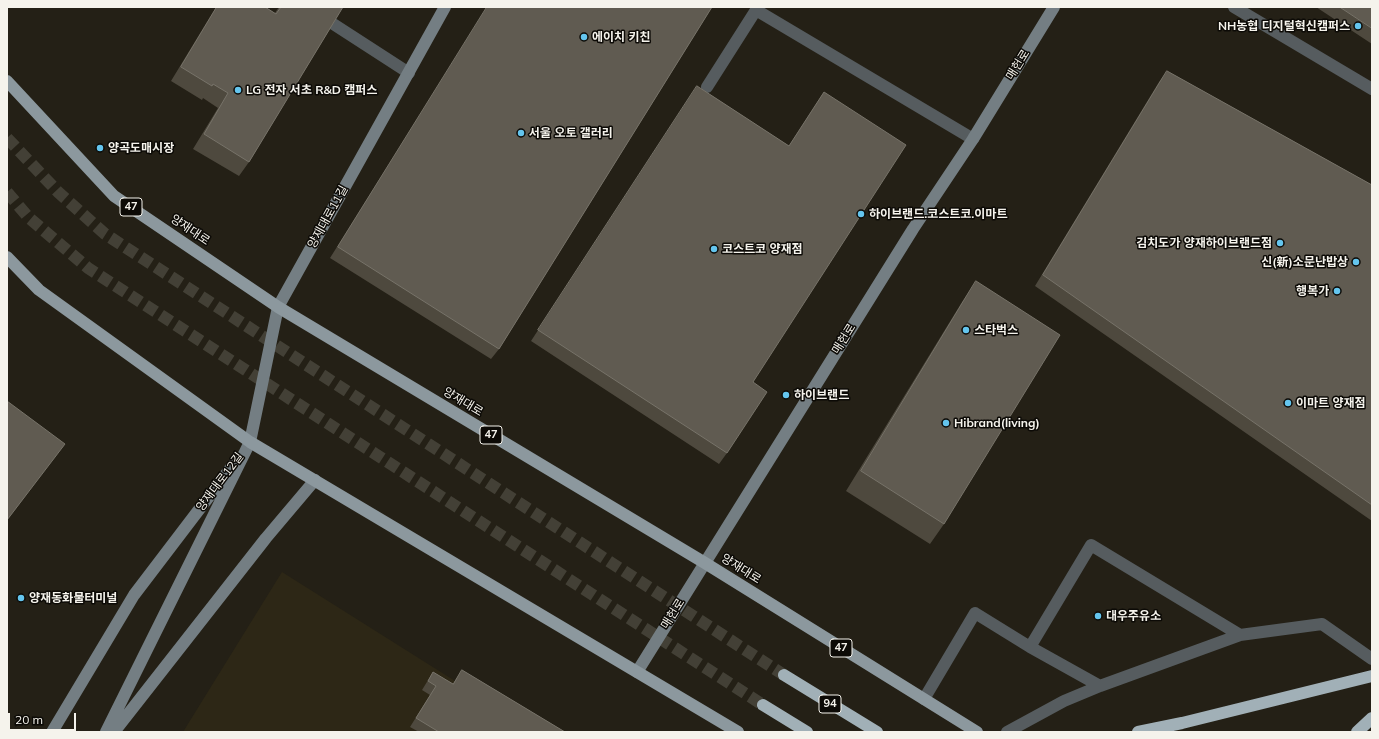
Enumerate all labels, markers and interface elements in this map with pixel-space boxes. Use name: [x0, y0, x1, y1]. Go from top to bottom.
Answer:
place label: NH농협 디지털혁신캠퍼스: [1218, 19, 1350, 33]
marker: NH농협 디지털혁신캠퍼스: [1353, 21, 1363, 31]
place label: 에이치 키친: [592, 30, 650, 44]
marker: 에이치 키친: [579, 32, 589, 42]
street label: 매헌로: [1003, 47, 1033, 83]
place label: LG 전자 서초 R&D 캠퍼스: [246, 83, 377, 97]
marker: LG 전자 서초 R&D 캠퍼스: [233, 85, 243, 95]
place label: 서울 오토 갤러리: [529, 126, 613, 140]
marker: 서울 오토 갤러리: [516, 128, 526, 138]
place label: 양곡도매시장: [108, 141, 174, 155]
marker: 양곡도매시장: [95, 143, 105, 153]
street label: 양재대로11길: [305, 183, 351, 251]
road number: 47: [120, 198, 142, 216]
place label: 하이브랜드.코스트코.이마트: [869, 207, 1007, 221]
marker: 하이브랜드.코스트코.이마트: [856, 209, 866, 219]
street label: 양재대로: [168, 212, 212, 248]
place label: 김치도가 양재하이브랜드점: [1136, 236, 1272, 250]
marker: 김치도가 양재하이브랜드점: [1275, 238, 1285, 248]
place label: 코스트코 양재점: [722, 242, 803, 256]
marker: 코스트코 양재점: [709, 244, 719, 254]
place label: 신(新)소문난밥상: [1261, 255, 1348, 269]
marker: 신(新)소문난밥상: [1351, 257, 1361, 267]
place label: 행복가: [1296, 284, 1329, 298]
marker: 행복가: [1332, 286, 1342, 296]
street label: 매헌로: [829, 321, 859, 357]
place label: 스타벅스: [974, 323, 1018, 337]
marker: 스타벅스: [961, 325, 971, 335]
street label: 양재대로: [440, 384, 486, 420]
place label: 하이브랜드: [794, 388, 849, 402]
marker: 하이브랜드: [781, 390, 791, 400]
place label: 이마트 양재점: [1296, 396, 1366, 410]
marker: 이마트 양재점: [1283, 398, 1293, 408]
place label: Hibrand(living): [954, 416, 1040, 430]
marker: Hibrand(living): [941, 418, 951, 428]
road number: 47: [480, 426, 502, 444]
street label: 양재대로12길: [193, 450, 247, 514]
street label: 양재대로: [718, 551, 764, 587]
place label: 양재동화물터미널: [29, 591, 117, 605]
marker: 양재동화물터미널: [16, 593, 26, 603]
street label: 매헌로: [658, 596, 688, 632]
place label: 대우주유소: [1106, 609, 1161, 623]
marker: 대우주유소: [1093, 611, 1103, 621]
road number: 47: [830, 639, 852, 657]
road number: 94: [819, 695, 841, 713]
scale bar: [10, 705, 78, 731]
text: 20 m: [15, 712, 43, 727]

